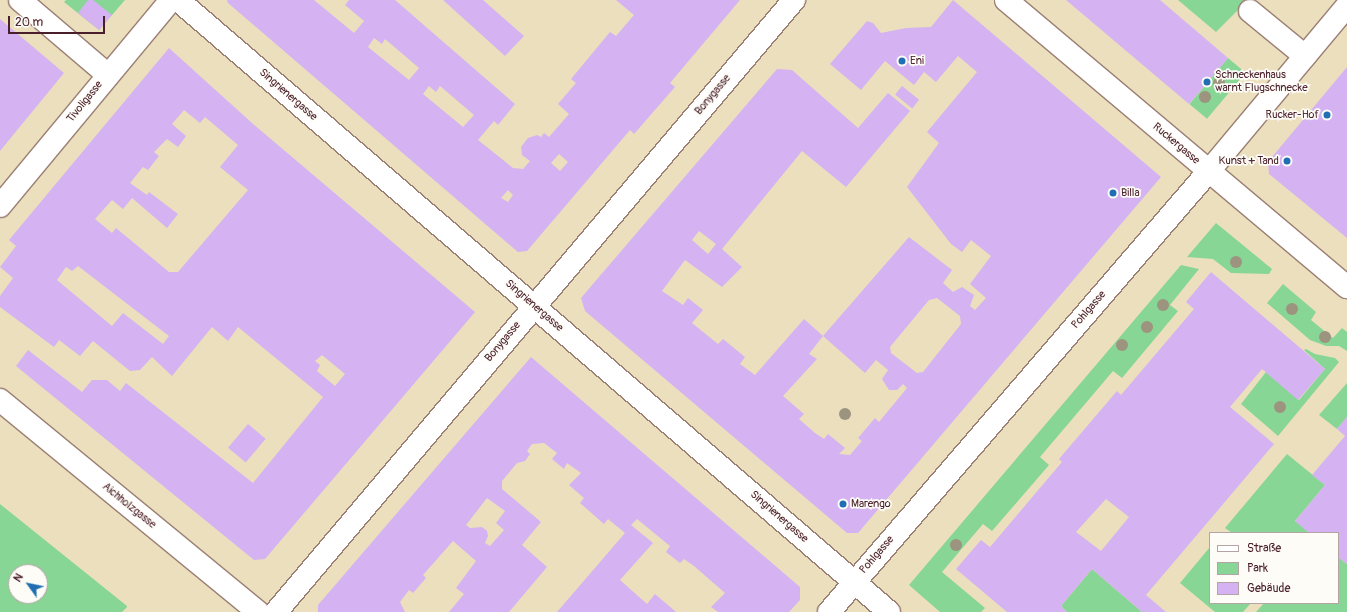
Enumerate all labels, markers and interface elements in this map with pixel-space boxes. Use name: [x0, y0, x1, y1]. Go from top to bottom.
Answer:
scale bar: [10, 8, 107, 34]
text: 20 m: [15, 15, 43, 30]
place label: Eni: [910, 54, 924, 68]
marker: Eni: [897, 56, 907, 66]
street label: Singrienergasse: [256, 66, 320, 124]
place label: Schneckenhaus warnt Flugschnecke: [1215, 69, 1308, 95]
street label: Bonygasse: [692, 72, 734, 118]
marker: Schneckenhaus warnt Flugschnecke: [1202, 77, 1212, 87]
street label: Tivoligasse: [64, 79, 106, 125]
place label: Rucker-Hof: [1266, 108, 1319, 122]
marker: Rucker-Hof: [1322, 110, 1332, 120]
street label: Ruckergasse: [1150, 121, 1202, 167]
place label: Kunst + Tand: [1219, 154, 1279, 168]
marker: Kunst + Tand: [1282, 156, 1292, 166]
place label: Billa: [1121, 186, 1140, 200]
marker: Billa: [1108, 188, 1118, 198]
street label: Singrienergasse: [502, 277, 566, 335]
street label: Pohlgasse: [1069, 288, 1109, 332]
street label: Bonygasse: [482, 319, 524, 365]
street label: Aichholzgasse: [100, 480, 158, 532]
street label: Singrienergasse: [747, 488, 811, 546]
place label: Marengo: [851, 497, 891, 511]
marker: Marengo: [838, 499, 848, 509]
legend: [1209, 532, 1339, 604]
street label: Pohlgasse: [857, 533, 897, 577]
text: Straße: [1247, 541, 1281, 556]
text: Park: [1247, 561, 1268, 576]
north arrow: [8, 564, 48, 604]
text: N: [11, 571, 26, 584]
text: Gebäude: [1247, 581, 1290, 596]

